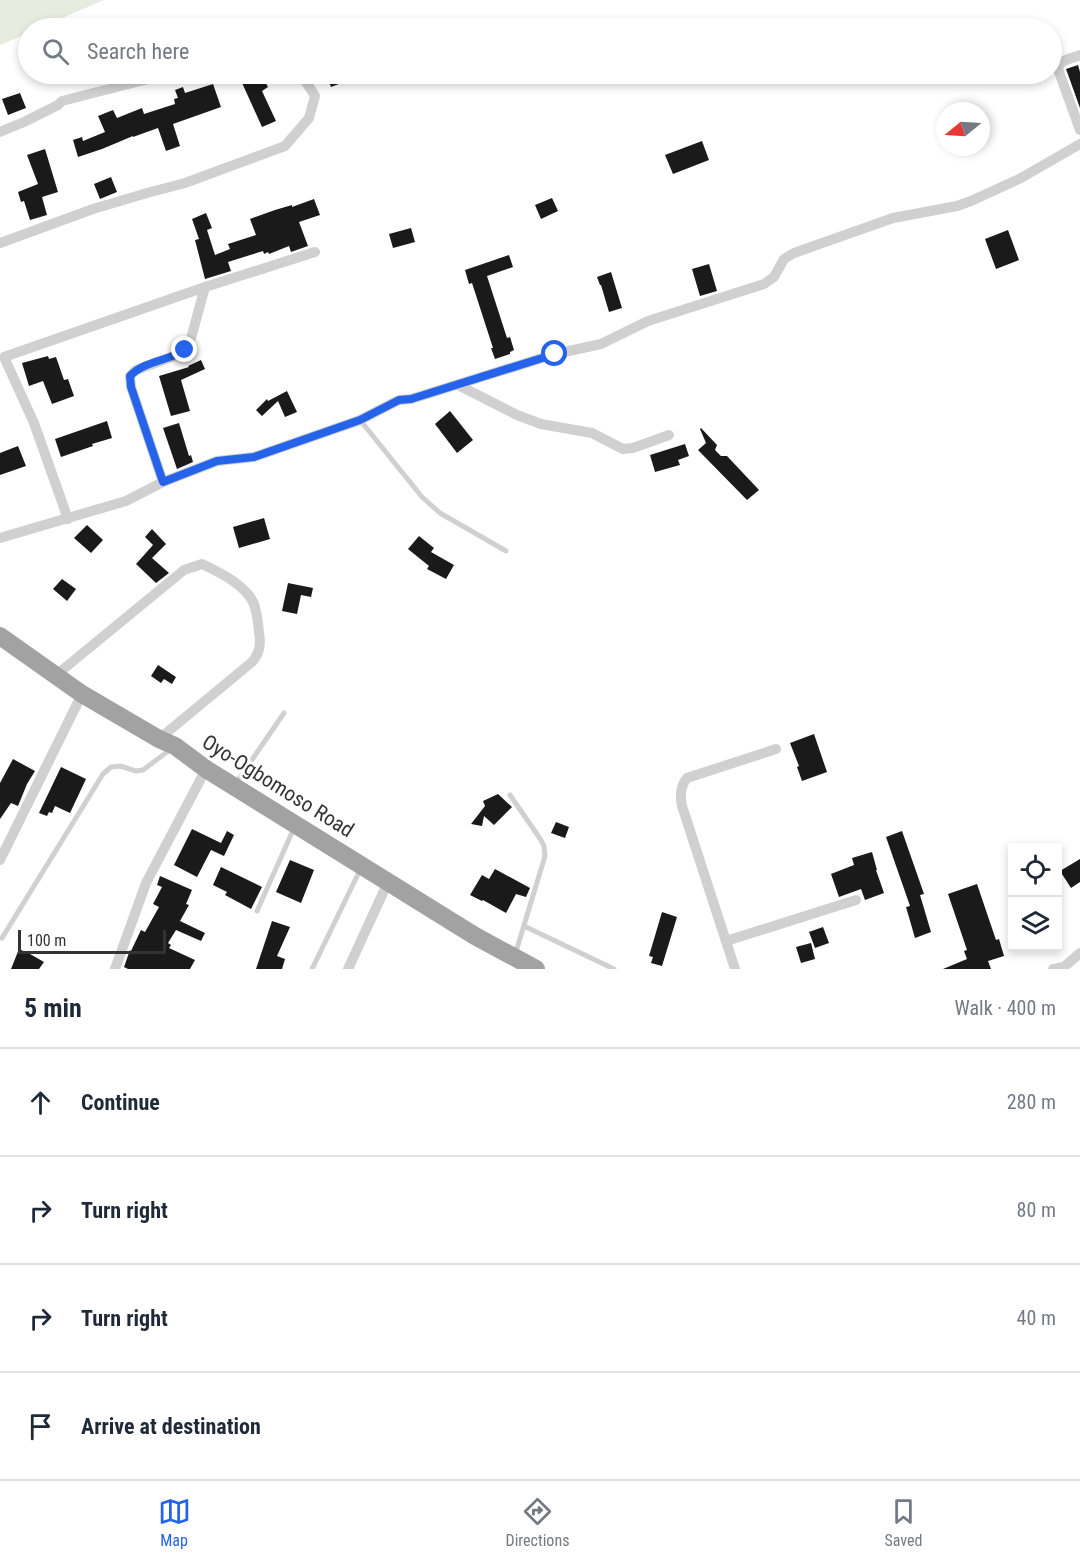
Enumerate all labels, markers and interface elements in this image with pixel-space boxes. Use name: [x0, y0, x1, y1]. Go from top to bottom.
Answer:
search box: [18, 18, 1062, 84]
icon: search: [39, 35, 72, 68]
text: Search here: [87, 39, 189, 64]
north arrow: [936, 102, 990, 156]
route end: [171, 336, 197, 362]
route start: [541, 340, 567, 366]
street label: Oyo-Ogbomoso Road: [198, 730, 358, 842]
map controls: [1008, 843, 1062, 951]
button: locate: [1008, 843, 1062, 897]
button: layers: [1008, 897, 1062, 951]
scale bar: [18, 927, 166, 954]
text: 100 m: [27, 931, 66, 950]
text: 5 min: [24, 993, 82, 1023]
text: Walk · 400 m: [955, 996, 1056, 1020]
icon: ahead: [24, 1086, 57, 1119]
text: Continue: [81, 1090, 160, 1115]
text: 280 m: [1007, 1090, 1056, 1114]
icon: right: [24, 1194, 57, 1227]
text: Turn right: [81, 1198, 168, 1223]
text: 80 m: [1017, 1198, 1056, 1222]
icon: right: [24, 1302, 57, 1335]
text: Turn right: [81, 1306, 168, 1331]
text: 40 m: [1017, 1306, 1056, 1330]
icon: arrive: [24, 1410, 57, 1443]
text: Arrive at destination: [81, 1414, 261, 1439]
tab: Map: [158, 1495, 191, 1550]
tab: Directions: [506, 1495, 569, 1550]
tab: Saved: [884, 1495, 922, 1550]

